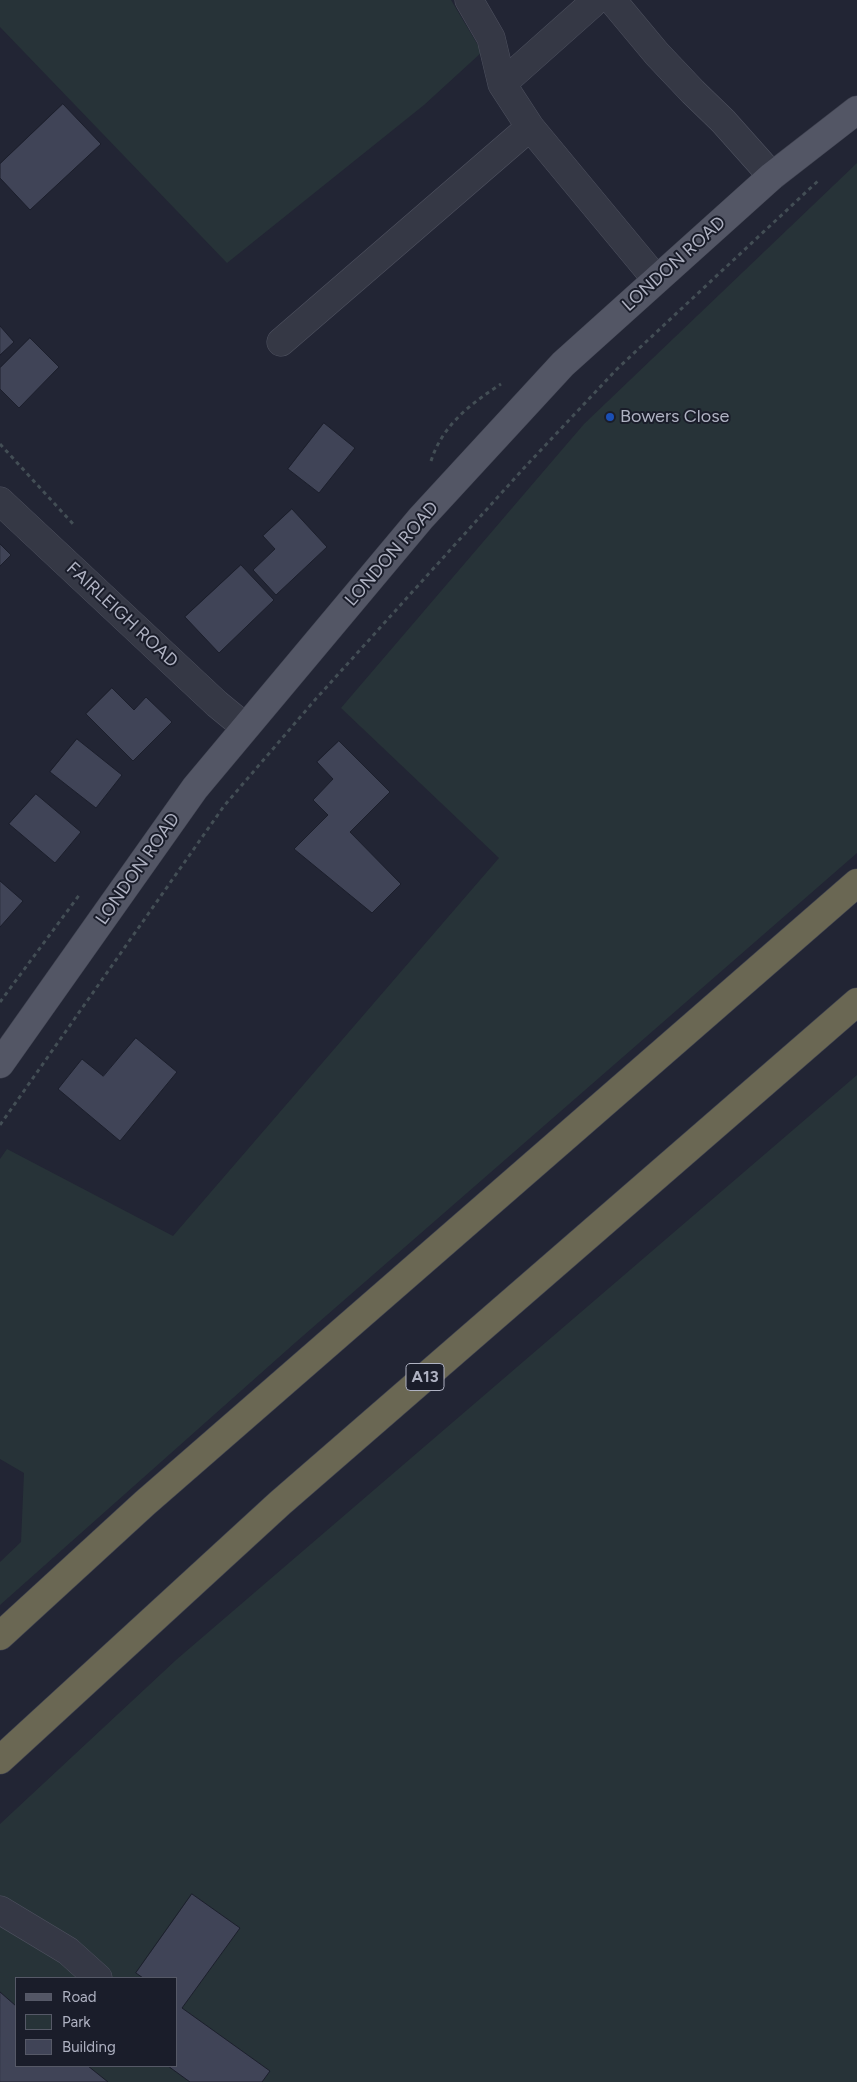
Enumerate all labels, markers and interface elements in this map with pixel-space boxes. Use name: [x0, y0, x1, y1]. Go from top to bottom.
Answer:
street label: LONDON ROAD: [618, 212, 730, 316]
place label: Bowers Close: [620, 406, 729, 428]
marker: Bowers Close: [604, 411, 616, 423]
street label: LONDON ROAD: [341, 497, 443, 611]
street label: FAIRLEIGH ROAD: [62, 558, 182, 672]
street label: LONDON ROAD: [91, 809, 185, 929]
road number: A13: [406, 1364, 444, 1390]
legend: [15, 1977, 178, 2067]
text: Road: [62, 1988, 97, 2006]
text: Park: [62, 2013, 91, 2031]
text: Building: [62, 2038, 116, 2056]

